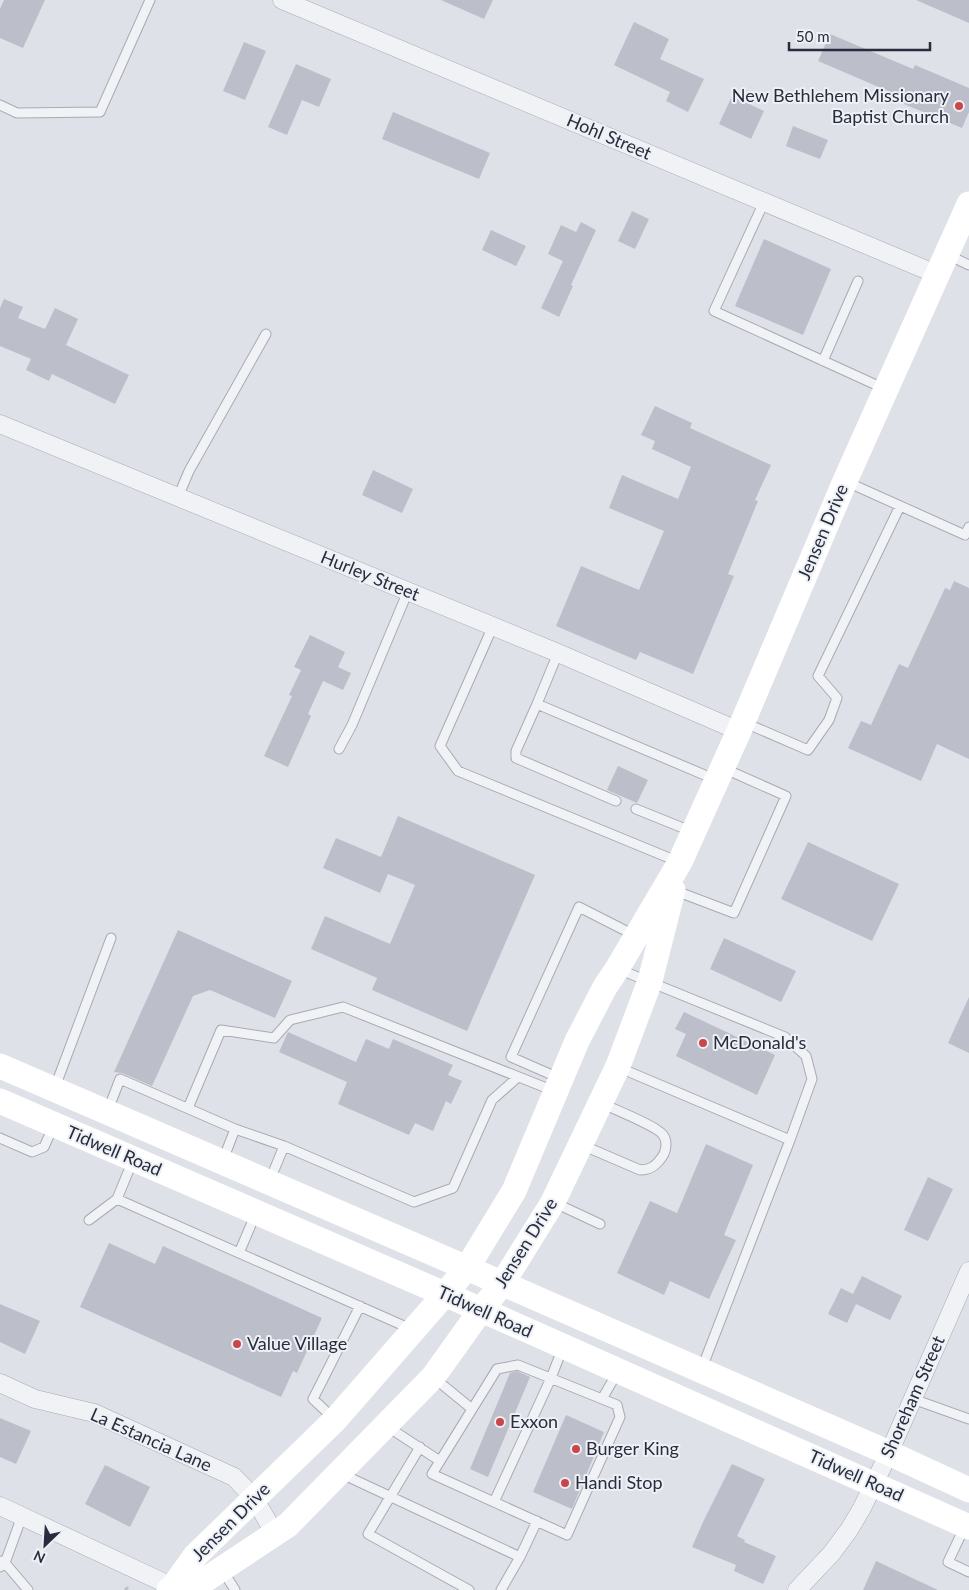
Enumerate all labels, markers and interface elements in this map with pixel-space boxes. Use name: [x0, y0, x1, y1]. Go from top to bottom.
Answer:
scale bar: [789, 20, 930, 52]
text: 50 m: [796, 27, 830, 45]
place label: New Bethlehem Missionary Baptist Church: [732, 84, 950, 127]
marker: New Bethlehem Missionary Baptist Church: [953, 100, 965, 112]
street label: Hohl Street: [564, 108, 656, 164]
street label: Jensen Drive: [792, 481, 852, 583]
street label: Hurley Street: [318, 545, 423, 605]
place label: McDonald's: [713, 1031, 807, 1053]
marker: McDonald's: [697, 1037, 709, 1049]
street label: Tidwell Road: [63, 1120, 165, 1180]
street label: Jensen Drive: [489, 1194, 561, 1291]
street label: Tidwell Road: [435, 1280, 536, 1342]
place label: Value Village: [247, 1332, 347, 1354]
street label: Shoreham Street: [875, 1332, 949, 1461]
marker: Value Village: [231, 1338, 243, 1350]
street label: La Estancia Lane: [87, 1402, 215, 1476]
place label: Exxon: [510, 1410, 558, 1432]
marker: Exxon: [494, 1416, 506, 1428]
place label: Burger King: [586, 1437, 679, 1459]
marker: Burger King: [570, 1443, 582, 1455]
street label: Tidwell Road: [806, 1444, 907, 1506]
place label: Handi Stop: [575, 1471, 663, 1493]
marker: Handi Stop: [559, 1477, 571, 1489]
street label: Jensen Drive: [187, 1478, 274, 1565]
north arrow: [20, 1520, 70, 1570]
text: N: [31, 1547, 48, 1567]

